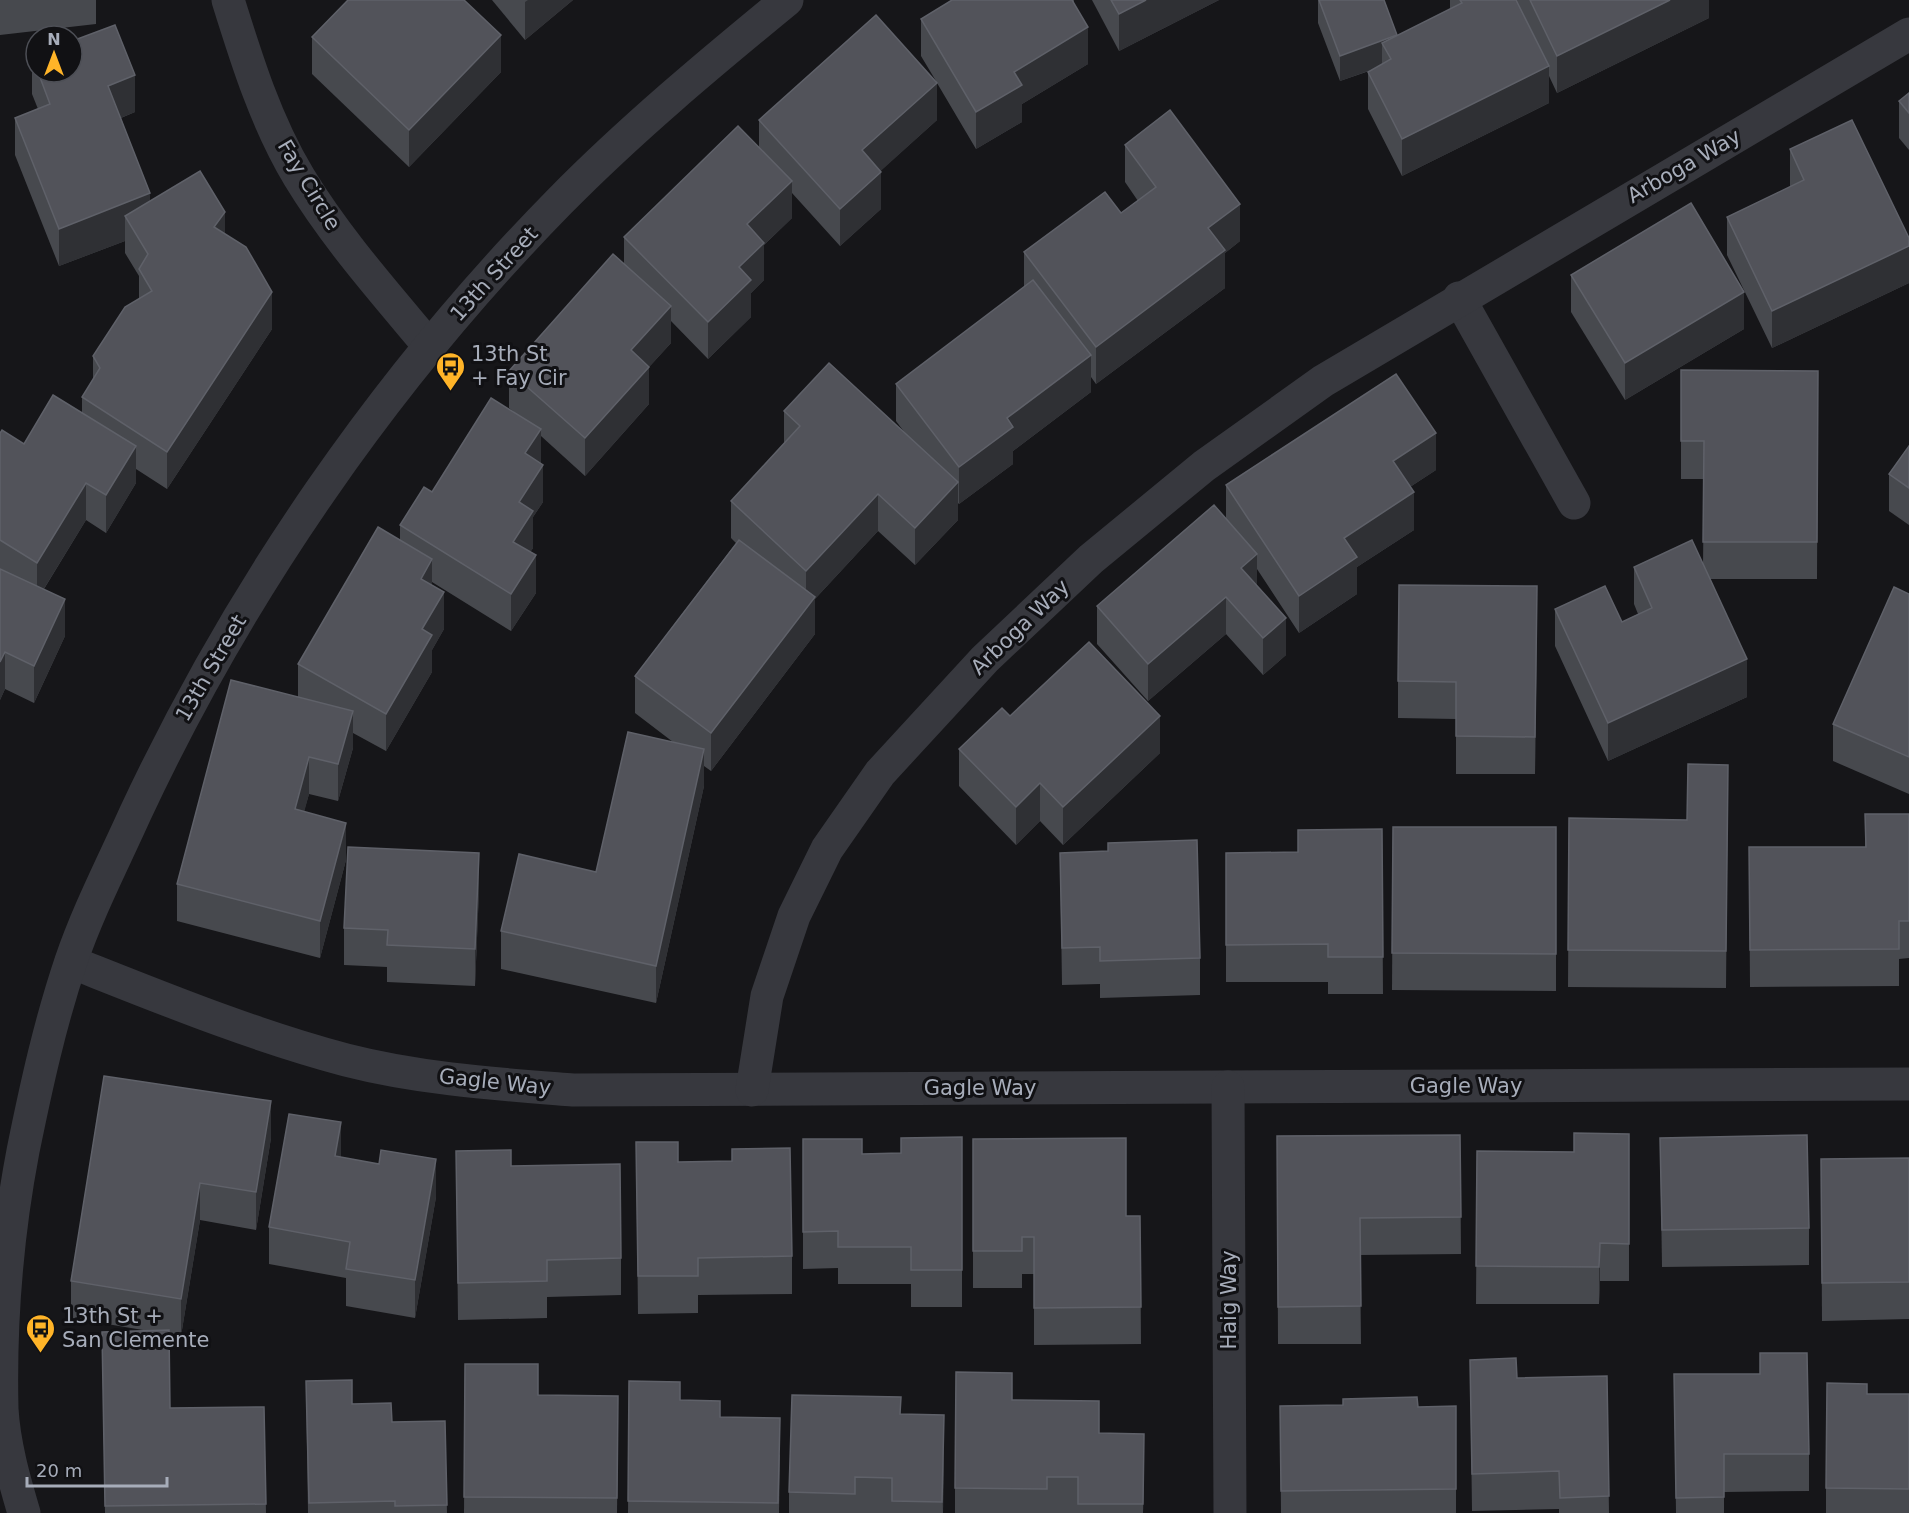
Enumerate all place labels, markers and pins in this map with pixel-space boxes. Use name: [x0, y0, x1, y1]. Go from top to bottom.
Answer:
place label: 13th St + Fay Cir: [471, 342, 567, 390]
bus stop icon: 13th St + Fay Cir: [434, 350, 466, 392]
place label: 13th St + San Clemente: [62, 1304, 209, 1352]
bus stop icon: 13th St + San Clemente: [25, 1312, 57, 1354]

